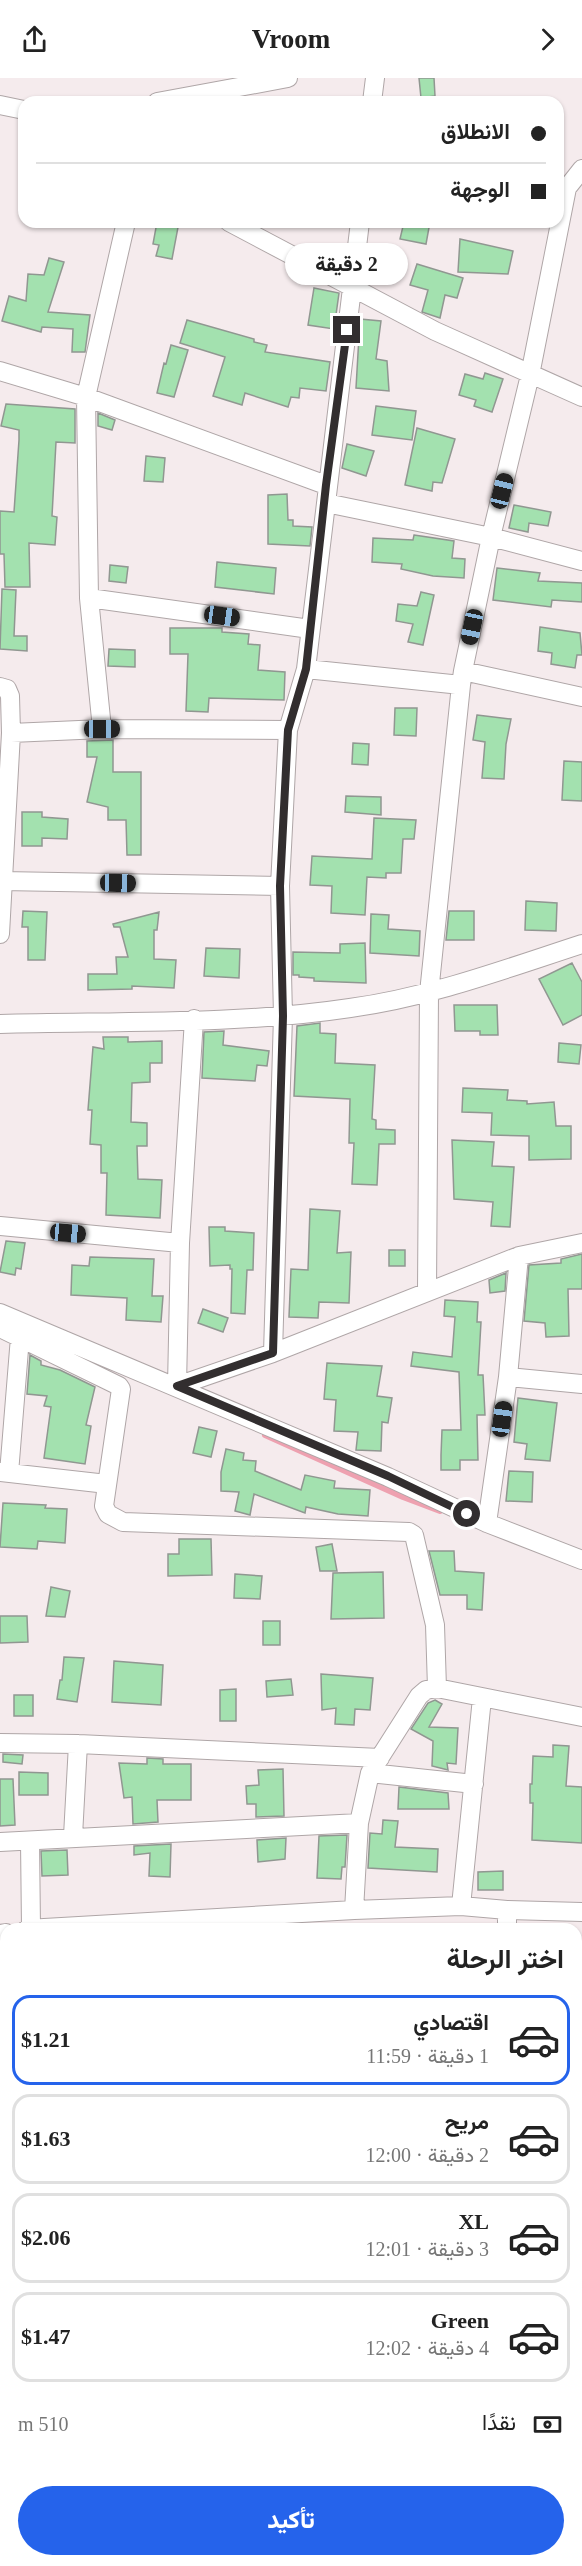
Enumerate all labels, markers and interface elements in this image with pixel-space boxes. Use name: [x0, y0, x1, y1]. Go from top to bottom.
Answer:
icon: share: [18, 23, 51, 56]
icon: forward: [531, 23, 564, 56]
text: Vroom: [252, 24, 330, 54]
text: الانطلاق: [441, 119, 510, 144]
text: الوجهة: [450, 177, 510, 202]
callout: 2 دقيقة: [286, 243, 409, 285]
text: 2 دقيقة: [315, 253, 378, 275]
route end: [333, 316, 360, 343]
car: [489, 471, 515, 511]
car: [203, 605, 241, 627]
car: [459, 608, 485, 646]
car: [84, 720, 120, 738]
car: [100, 874, 136, 892]
car: [49, 1222, 87, 1244]
car: [491, 1400, 513, 1438]
route start: [453, 1500, 480, 1527]
text: اختر الرحلة: [447, 1944, 564, 1974]
text: اقتصادي: [413, 2010, 489, 2035]
icon: car: [507, 2013, 561, 2067]
text: $1.21: [21, 2027, 71, 2052]
text: 1 دقيقة · 11:59: [366, 2045, 489, 2067]
text: مريح: [445, 2109, 489, 2134]
icon: car: [507, 2112, 561, 2166]
text: $1.63: [21, 2126, 71, 2151]
text: 2 دقيقة · 12:00: [365, 2144, 489, 2166]
text: XL: [458, 2209, 489, 2234]
icon: car: [507, 2211, 561, 2265]
text: $2.06: [21, 2225, 71, 2250]
text: 3 دقيقة · 12:01: [365, 2238, 489, 2260]
text: Green: [431, 2308, 489, 2333]
icon: car: [507, 2310, 561, 2364]
text: $1.47: [21, 2324, 71, 2349]
text: 4 دقيقة · 12:02: [365, 2337, 489, 2359]
icon: cash: [531, 2408, 564, 2441]
text: نقدًا: [482, 2410, 516, 2435]
text: 510 m: [18, 2413, 69, 2435]
button: تأكيد: [18, 2486, 564, 2555]

